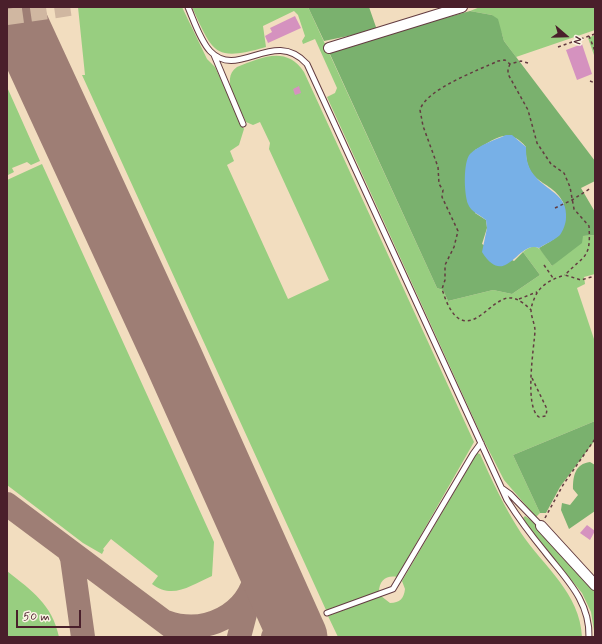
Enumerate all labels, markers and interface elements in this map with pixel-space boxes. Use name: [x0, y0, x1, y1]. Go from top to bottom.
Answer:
north arrow: [546, 16, 586, 56]
text: N: [569, 34, 585, 46]
scale bar: [18, 602, 83, 628]
text: 50 m: [23, 609, 50, 625]

